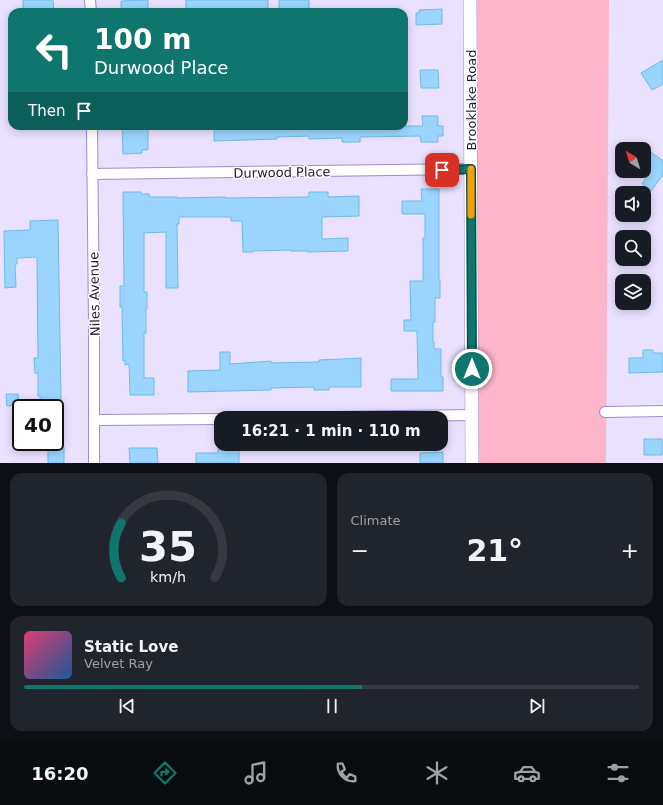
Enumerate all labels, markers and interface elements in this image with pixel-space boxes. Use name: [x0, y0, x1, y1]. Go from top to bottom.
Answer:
text: 100 m: [94, 23, 191, 56]
icon: left: [28, 24, 80, 76]
street label: Brooklake Road: [464, 50, 479, 150]
text: Durwood Place: [94, 57, 228, 78]
icon: arrive: [73, 100, 95, 122]
text: Then: [28, 102, 65, 120]
north arrow: [615, 142, 651, 178]
map controls: [615, 142, 651, 310]
pin: [425, 153, 459, 187]
icon: arrive: [431, 159, 453, 181]
street label: Durwood Place: [233, 164, 331, 181]
button: sound: [615, 186, 651, 222]
button: search: [615, 230, 651, 266]
street label: Niles Avenue: [86, 252, 103, 336]
button: layers: [615, 274, 651, 310]
position arrow: [451, 348, 493, 390]
speed limit sign: 40: [12, 399, 64, 451]
text: 16:21 · 1 min · 110 m: [241, 422, 421, 440]
text: Climate: [351, 513, 401, 528]
text: 35: [139, 521, 197, 570]
text: 21°: [466, 533, 523, 568]
text: −: [351, 538, 369, 563]
text: +: [621, 538, 639, 563]
text: km/h: [150, 568, 186, 584]
text: Static Love: [84, 638, 178, 656]
text: Velvet Ray: [84, 656, 153, 671]
icon: previous: [116, 695, 138, 717]
icon: pause: [321, 695, 343, 717]
icon: next: [526, 695, 548, 717]
icon: directions: [151, 759, 179, 787]
icon: music: [242, 759, 270, 787]
icon: phone: [332, 759, 360, 787]
icon: climate: [423, 759, 451, 787]
icon: car: [513, 759, 541, 787]
icon: filters: [604, 759, 632, 787]
text: 16:20: [31, 763, 89, 784]

